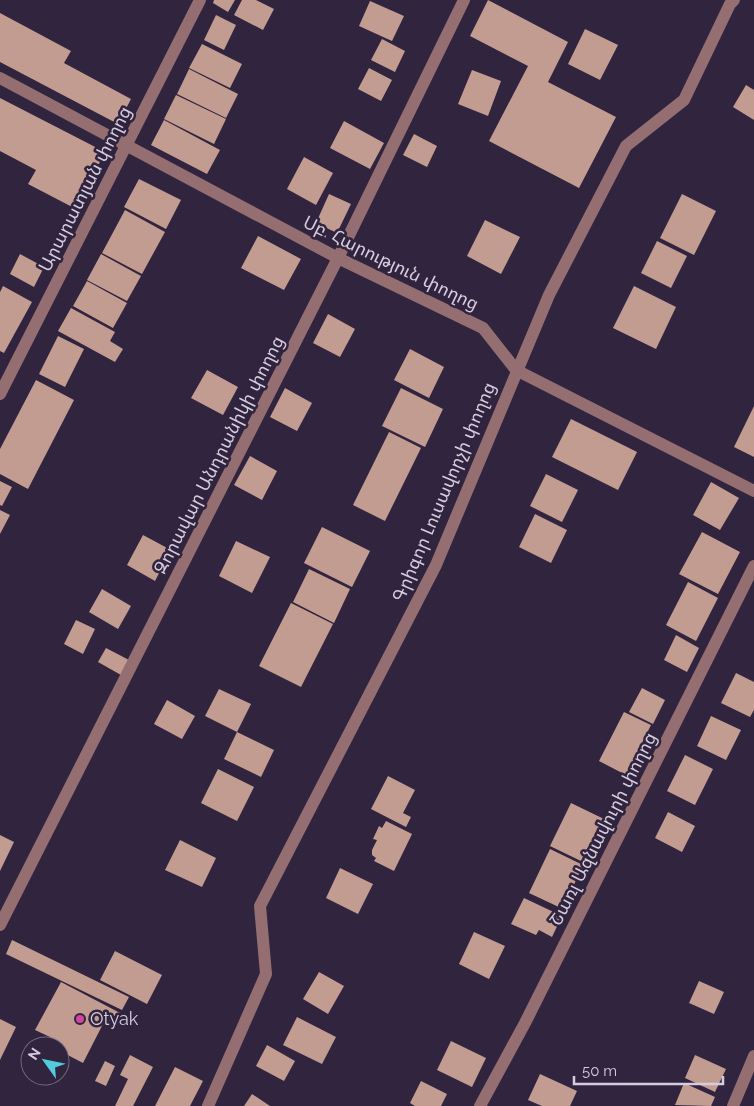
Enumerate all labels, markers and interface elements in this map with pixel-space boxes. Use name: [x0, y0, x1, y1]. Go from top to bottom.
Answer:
street label: Արարատյան փողոց: [34, 103, 135, 275]
street label: Սբ. Հարություն փողոց: [300, 211, 482, 314]
street label: Զորավար Անդրանիկի փողոց: [149, 332, 288, 577]
street label: Գրիգոր Լուսավորչի փողոց: [388, 379, 499, 605]
street label: Շառլ Ազնավուրի փողոց: [545, 729, 660, 929]
place label: Otyak: [90, 1008, 139, 1029]
marker: Otyak: [74, 1013, 86, 1025]
north arrow: [20, 1036, 70, 1086]
text: N: [24, 1045, 44, 1063]
scale bar: [574, 1054, 723, 1086]
text: 50 m: [582, 1062, 617, 1080]

